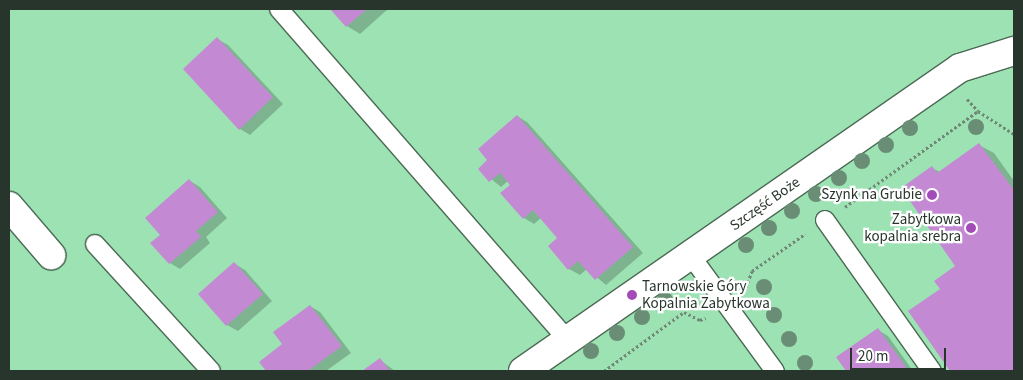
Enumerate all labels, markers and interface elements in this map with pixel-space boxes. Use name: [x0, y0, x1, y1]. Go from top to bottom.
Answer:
street label: Szczęść Boże: [727, 173, 803, 235]
place label: Szynk na Grubie: [821, 186, 922, 204]
marker: Szynk na Grubie: [926, 189, 938, 201]
place label: Zabytkowa kopalnia srebra: [864, 210, 961, 245]
marker: Zabytkowa kopalnia srebra: [965, 222, 977, 234]
place label: Tarnowskie Góry Kopalnia Zabytkowa: [642, 277, 770, 312]
marker: Tarnowskie Góry Kopalnia Zabytkowa: [626, 289, 638, 301]
scale bar: [853, 338, 949, 370]
text: 20 m: [858, 346, 888, 367]

